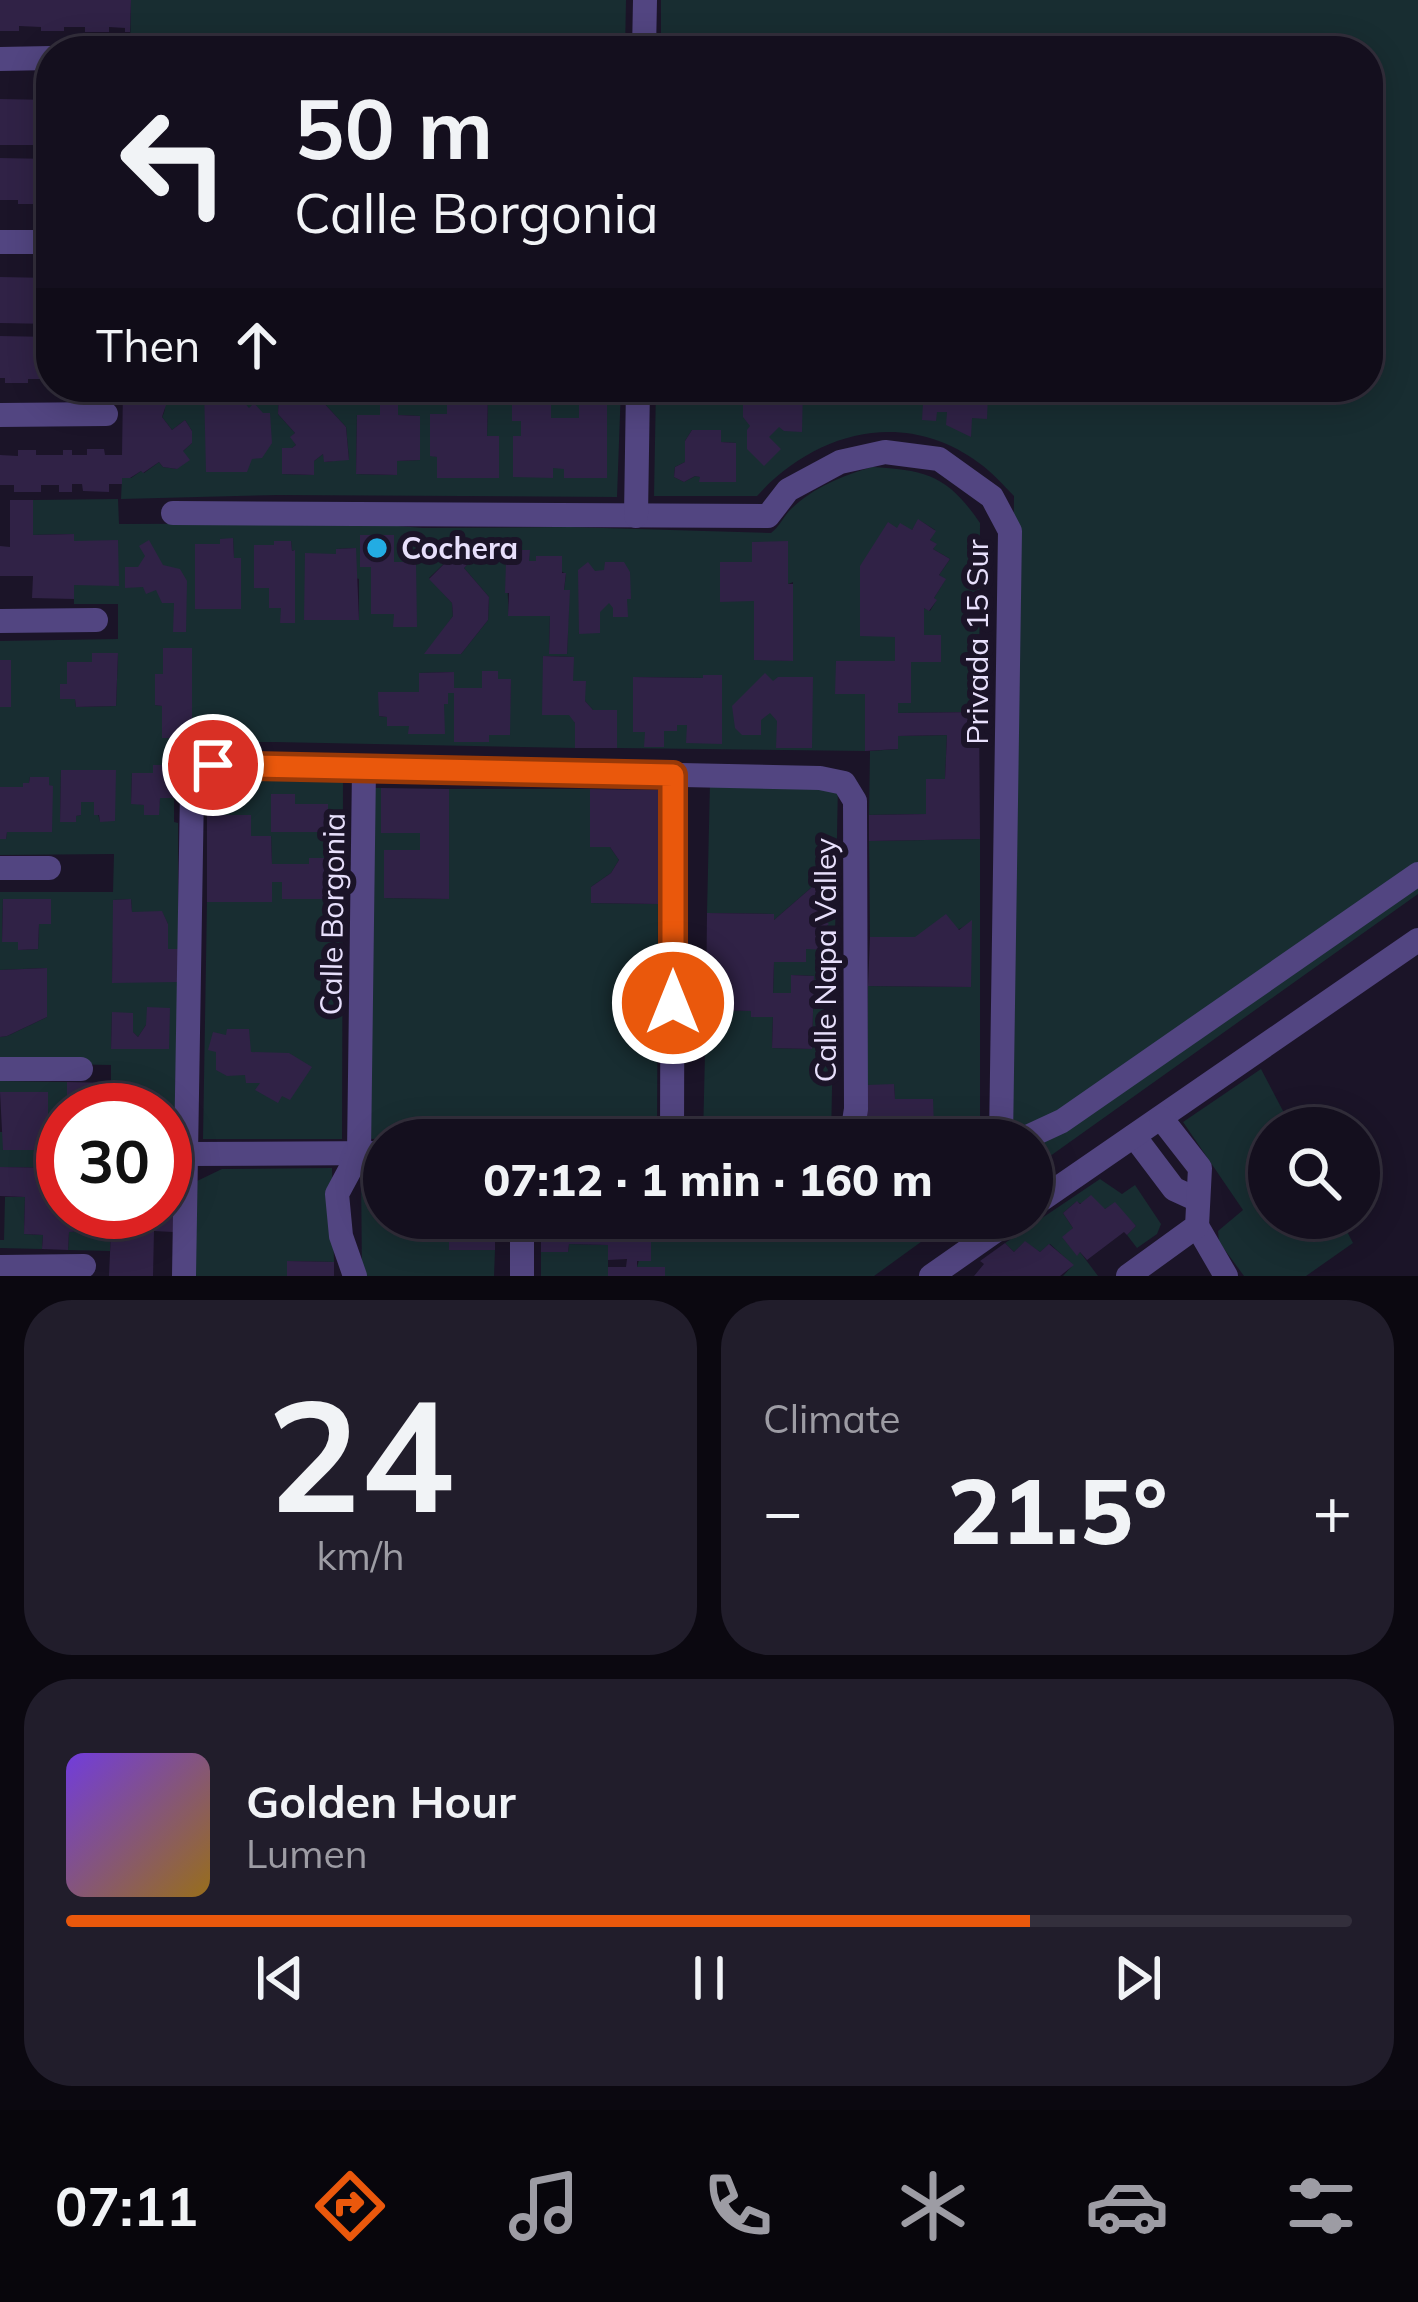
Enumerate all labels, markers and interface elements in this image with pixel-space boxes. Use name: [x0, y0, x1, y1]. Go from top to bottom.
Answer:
text: 50 m: [294, 75, 493, 180]
icon: left: [96, 84, 252, 240]
text: Calle Borgonia: [294, 179, 659, 247]
icon: ahead: [224, 312, 290, 378]
text: Then: [96, 317, 200, 373]
place label: Cochera: [401, 529, 518, 567]
marker: Cochera: [364, 535, 390, 561]
street label: Privada 15 Sur: [958, 539, 996, 745]
pin: [162, 714, 264, 816]
icon: arrive: [180, 732, 246, 798]
street label: Calle Borgonia: [311, 812, 353, 1016]
street label: Calle Napa Valley: [806, 838, 844, 1082]
position arrow: [610, 940, 736, 1066]
speed limit sign: 30: [36, 1083, 192, 1239]
map controls: [1248, 1107, 1380, 1239]
button: search: [1248, 1107, 1380, 1239]
text: 07:12 · 1 min · 160 m: [483, 1151, 933, 1207]
text: 24: [267, 1355, 454, 1551]
text: Climate: [763, 1394, 901, 1443]
text: 21.5°: [948, 1454, 1167, 1567]
text: −: [763, 1469, 803, 1552]
text: +: [1312, 1469, 1352, 1552]
text: km/h: [316, 1531, 405, 1580]
text: Golden Hour: [246, 1773, 516, 1829]
text: Lumen: [246, 1829, 368, 1878]
icon: previous: [247, 1945, 313, 2011]
icon: pause: [676, 1945, 742, 2011]
icon: next: [1105, 1945, 1171, 2011]
icon: directions: [308, 2164, 392, 2248]
icon: music: [502, 2164, 586, 2248]
icon: phone: [696, 2164, 780, 2248]
icon: climate: [891, 2164, 975, 2248]
icon: car: [1085, 2164, 1169, 2248]
icon: filters: [1279, 2164, 1363, 2248]
text: 07:11: [55, 2172, 198, 2240]

